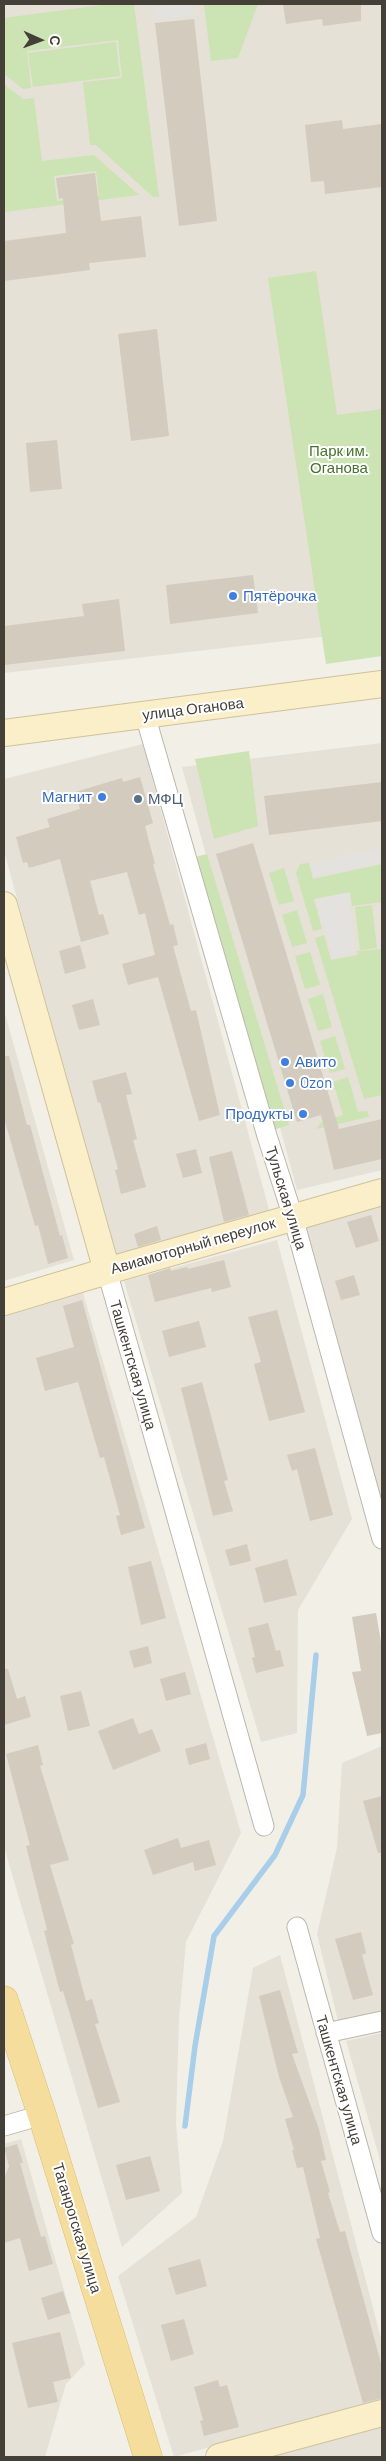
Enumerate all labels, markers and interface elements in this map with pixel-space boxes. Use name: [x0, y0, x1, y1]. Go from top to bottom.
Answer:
north arrow: [15, 15, 65, 65]
text: С: [47, 35, 64, 46]
park label: Парк им. Оганова: [309, 442, 369, 477]
place label: Пятёрочка: [243, 587, 317, 605]
marker: Пятёрочка: [227, 590, 239, 602]
street label: улица Оганова: [141, 694, 245, 724]
place label: Магнит: [42, 788, 92, 806]
place label: МФЦ: [148, 790, 183, 808]
marker: Магнит: [96, 791, 108, 803]
marker: МФЦ: [132, 793, 144, 805]
place label: Авито: [295, 1053, 336, 1071]
marker: Авито: [279, 1056, 291, 1068]
place label: Ozon: [300, 1074, 332, 1092]
marker: Ozon: [284, 1077, 296, 1089]
place label: Продукты: [225, 1105, 293, 1123]
marker: Продукты: [297, 1108, 309, 1120]
street label: Тульская улица: [262, 1144, 310, 1252]
street label: Авиамоторный переулок: [108, 1214, 278, 1278]
street label: Ташкентская улица: [106, 1298, 160, 1432]
street label: Ташкентская улица: [312, 2013, 366, 2147]
street label: Таганрогская улица: [49, 2161, 105, 2295]

